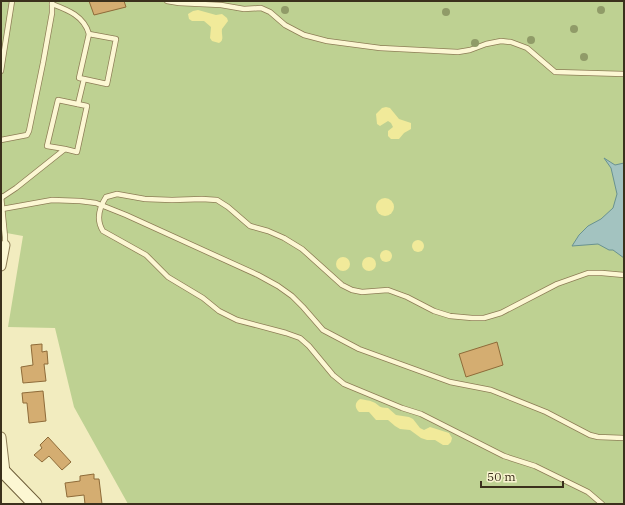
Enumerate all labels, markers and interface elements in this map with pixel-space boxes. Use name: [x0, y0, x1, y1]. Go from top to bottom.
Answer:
scale bar: [481, 463, 563, 489]
text: 50 m: [487, 469, 516, 484]

